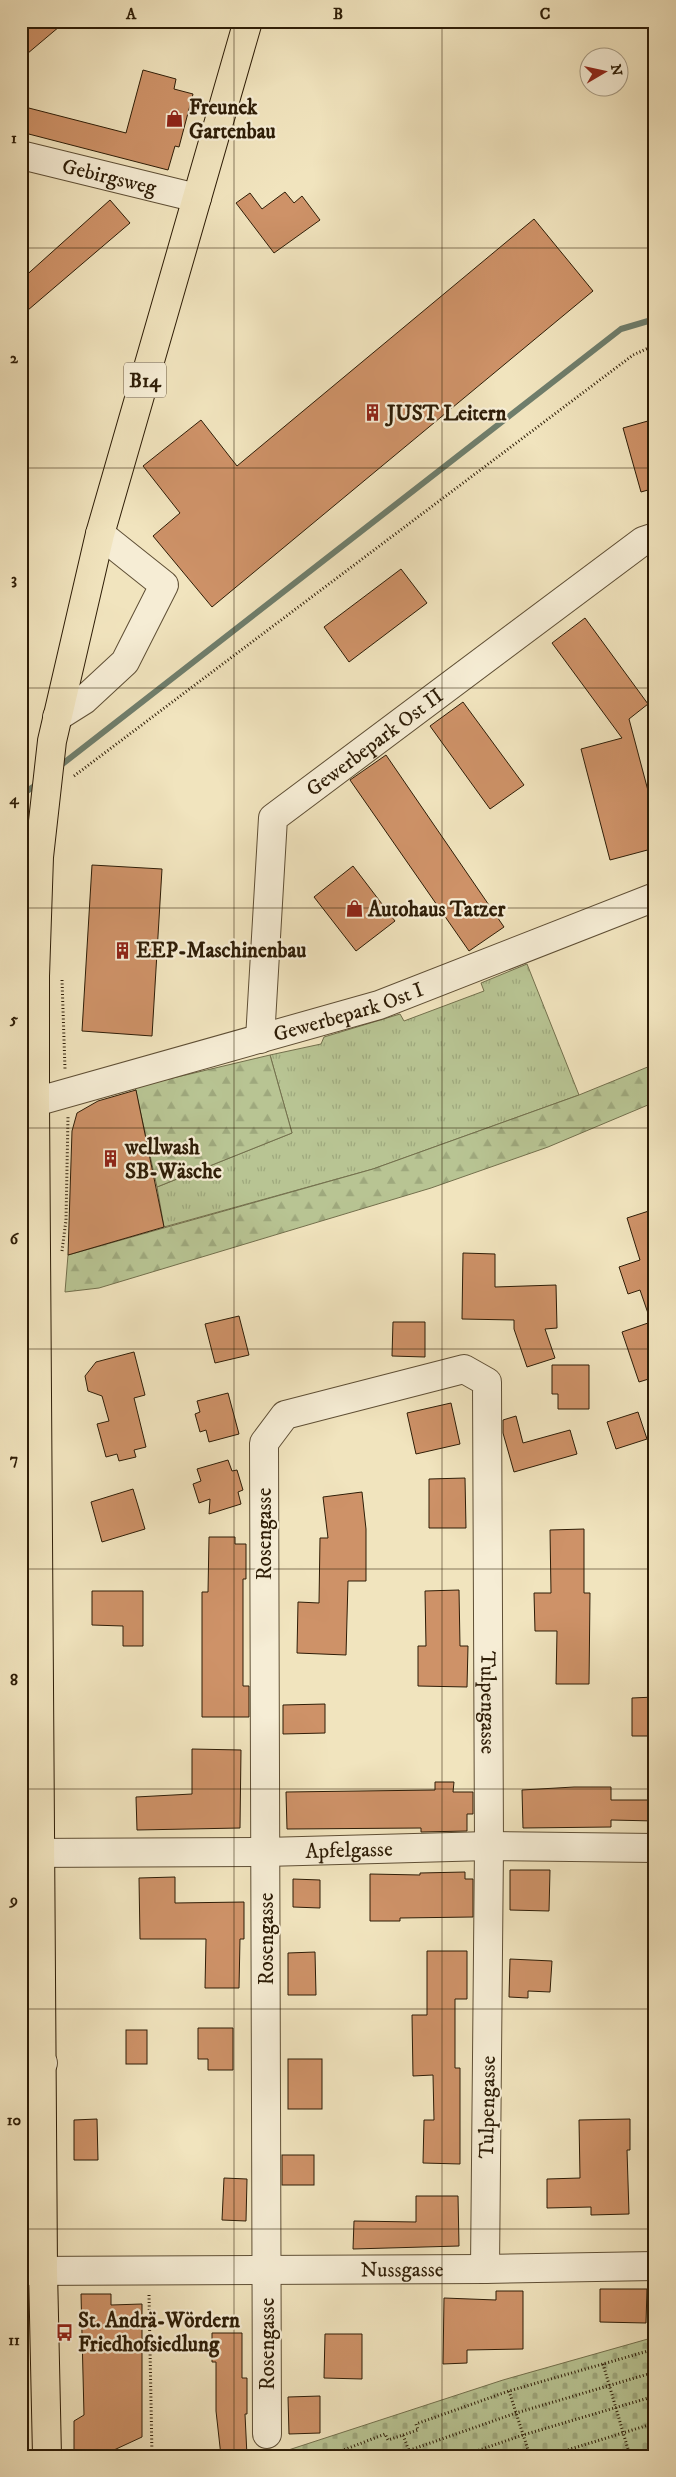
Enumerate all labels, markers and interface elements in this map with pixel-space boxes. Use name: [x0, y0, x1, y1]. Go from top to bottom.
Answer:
text: A: [125, 4, 137, 24]
text: B: [333, 4, 343, 24]
text: C: [540, 4, 550, 24]
north arrow: [578, 48, 628, 98]
text: N: [606, 63, 626, 78]
place label: Freunek Gartenbau: [189, 95, 276, 145]
shop icon: Freunek Gartenbau: [165, 109, 185, 129]
text: 1: [11, 128, 17, 148]
street label: Gebirgsweg: [59, 154, 160, 202]
text: 2: [10, 348, 19, 368]
road number: B14: [124, 362, 166, 398]
place label: JUST Leitern: [385, 401, 508, 427]
building icon: JUST Leitern: [363, 403, 383, 423]
text: 3: [11, 569, 17, 589]
street label: Gewerbepark Ost II: [301, 683, 449, 803]
text: 4: [8, 789, 19, 809]
place label: Autohaus Tatzer: [367, 897, 506, 923]
shop icon: Autohaus Tatzer: [344, 899, 364, 919]
place label: EEP-Maschinenbau: [136, 938, 307, 964]
building icon: EEP-Maschinenbau: [112, 940, 132, 960]
street label: Gewerbepark Ost I: [271, 977, 427, 1048]
text: 5: [9, 1009, 18, 1029]
place label: wellwash SB-Wäsche: [124, 1135, 222, 1185]
building icon: wellwash SB-Wäsche: [101, 1149, 121, 1169]
text: 6: [10, 1229, 20, 1249]
text: 7: [10, 1449, 18, 1469]
street label: Rosengasse: [252, 1487, 278, 1580]
street label: Tulpengasse: [474, 1651, 501, 1755]
text: 8: [10, 1670, 18, 1690]
street label: Apfelgasse: [305, 1837, 393, 1865]
text: 9: [9, 1890, 18, 1910]
street label: Rosengasse: [254, 1892, 280, 1985]
street label: Tulpengasse: [474, 2055, 502, 2159]
text: 10: [7, 2110, 22, 2130]
street label: Nussgasse: [361, 2257, 444, 2284]
street label: Rosengasse: [255, 2297, 281, 2390]
place label: St. Andrä-Wördern Friedhofsiedlung: [78, 2308, 241, 2358]
bus stop icon: St. Andrä-Wördern Friedhofsiedlung: [54, 2322, 74, 2342]
text: 11: [8, 2330, 20, 2350]

